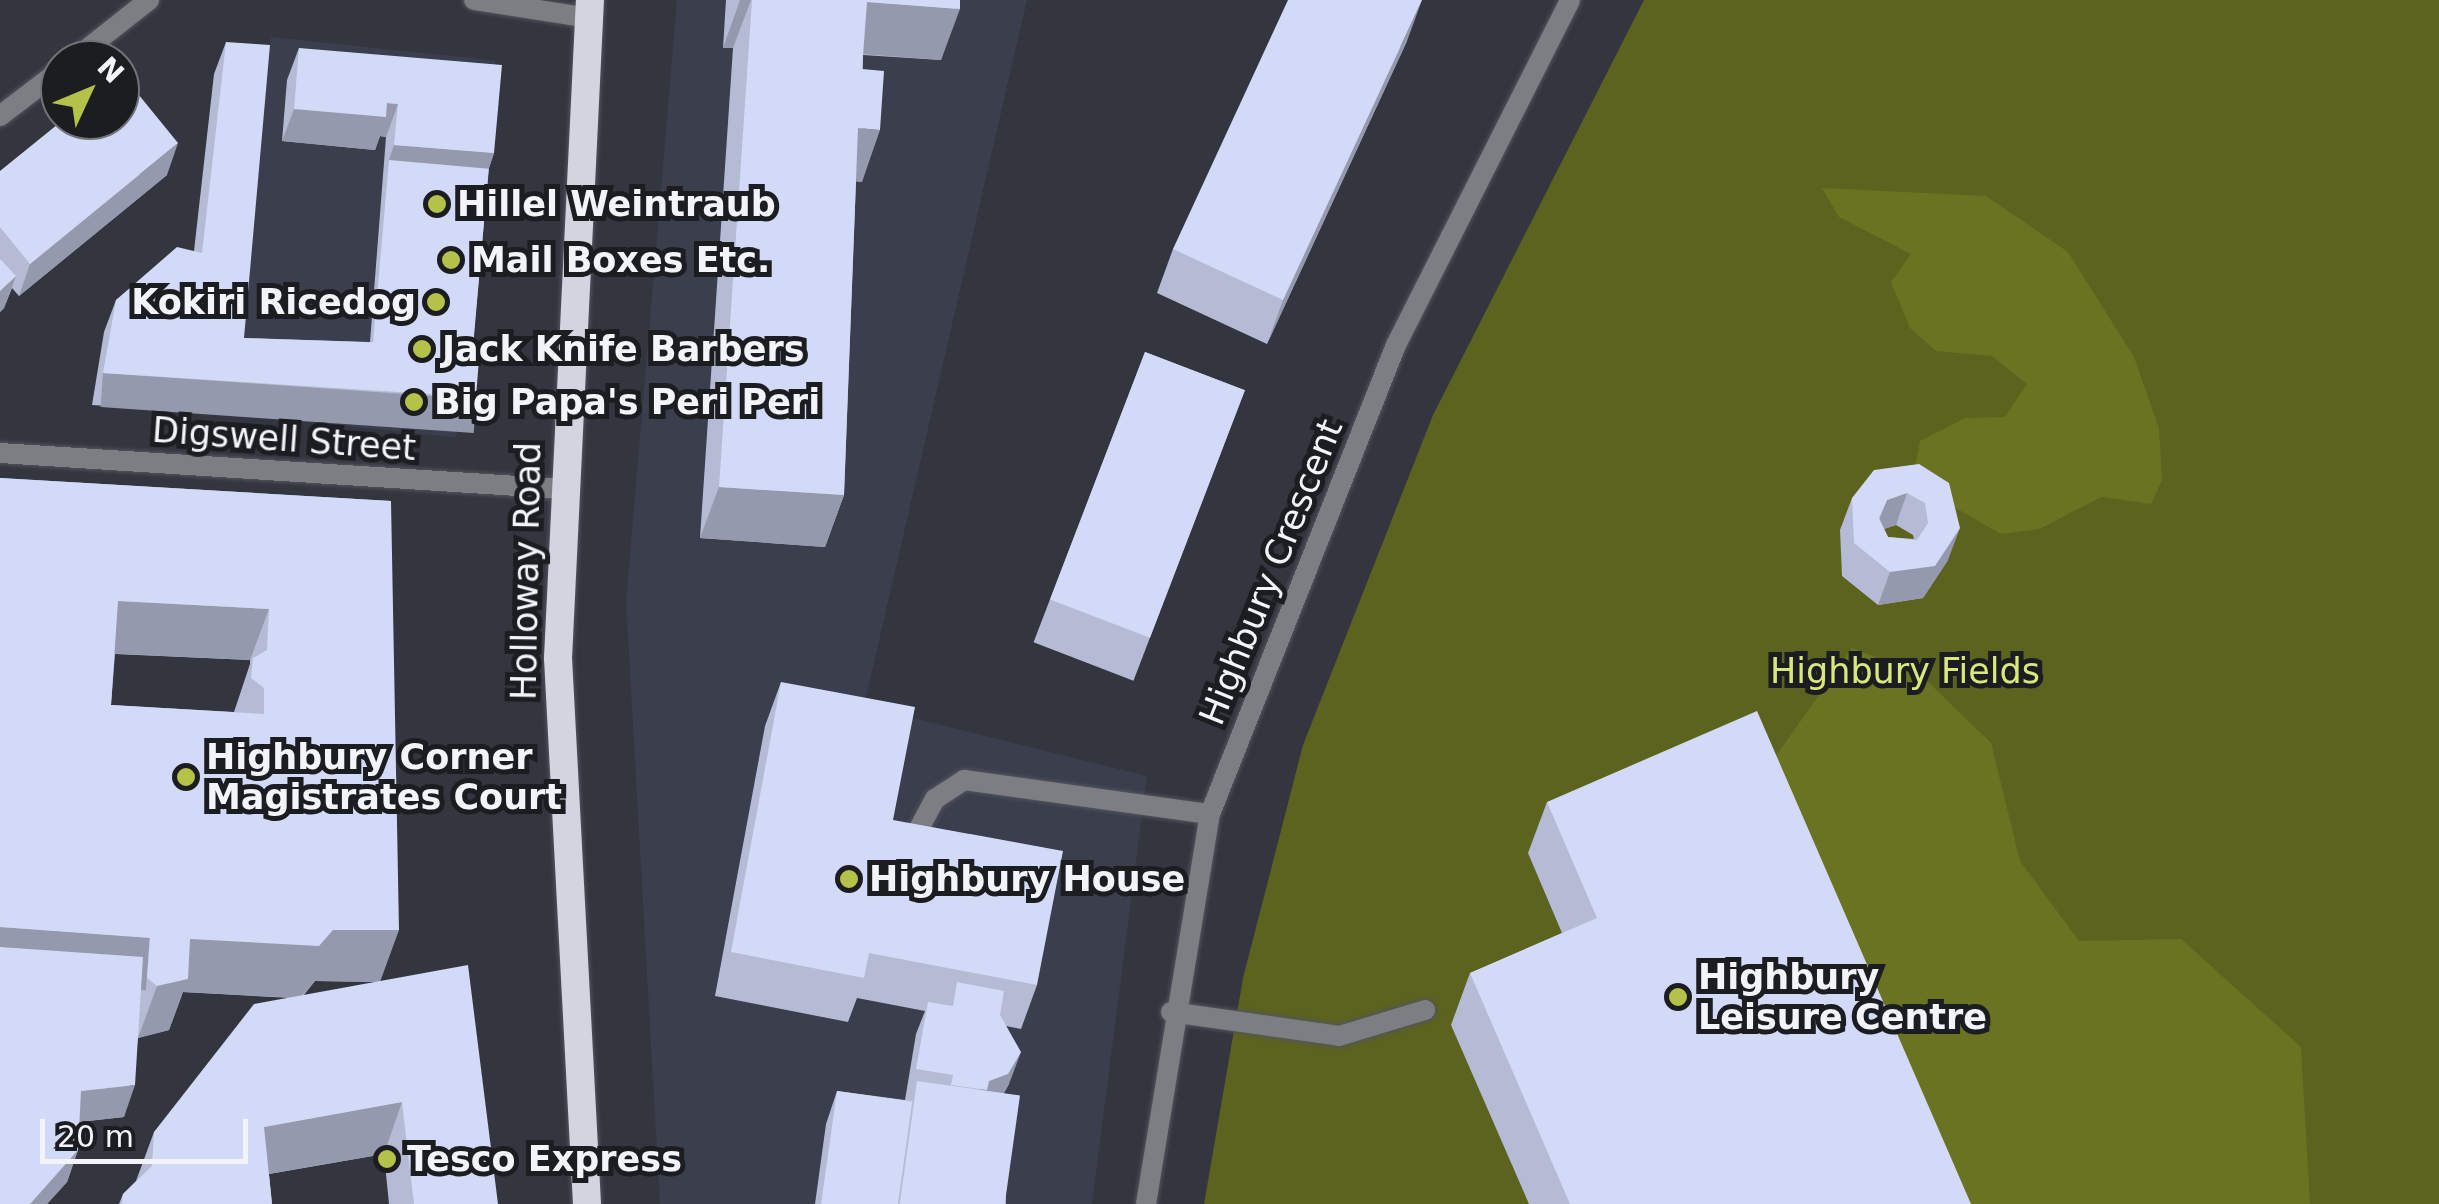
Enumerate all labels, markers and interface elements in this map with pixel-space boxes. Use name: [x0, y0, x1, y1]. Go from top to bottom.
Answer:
north arrow: [40, 40, 140, 140]
text: N: [90, 50, 131, 90]
place label: Hillel Weintraub: [457, 183, 776, 225]
marker: Hillel Weintraub: [426, 193, 448, 215]
place label: Mail Boxes Etc.: [471, 239, 770, 281]
marker: Mail Boxes Etc.: [440, 249, 462, 271]
place label: Kokiri Ricedog: [131, 281, 416, 323]
marker: Kokiri Ricedog: [425, 291, 447, 313]
place label: Jack Knife Barbers: [442, 328, 804, 370]
marker: Jack Knife Barbers: [411, 338, 433, 360]
place label: Big Papa's Peri Peri: [434, 381, 820, 423]
marker: Big Papa's Peri Peri: [403, 391, 425, 413]
street label: Digswell Street: [151, 409, 417, 469]
street label: Highbury Crescent: [1191, 413, 1351, 731]
street label: Holloway Road: [503, 441, 549, 701]
park label: Highbury Fields: [1770, 650, 2040, 692]
place label: Highbury Corner Magistrates Court: [206, 736, 562, 818]
marker: Highbury Corner Magistrates Court: [175, 766, 197, 788]
place label: Highbury House: [869, 858, 1185, 900]
marker: Highbury House: [838, 868, 860, 890]
place label: Highbury Leisure Centre: [1698, 956, 1987, 1038]
marker: Highbury Leisure Centre: [1667, 986, 1689, 1008]
scale bar: [45, 1099, 252, 1161]
text: 20 m: [57, 1119, 134, 1154]
place label: Tesco Express: [407, 1138, 682, 1180]
marker: Tesco Express: [376, 1148, 398, 1170]

